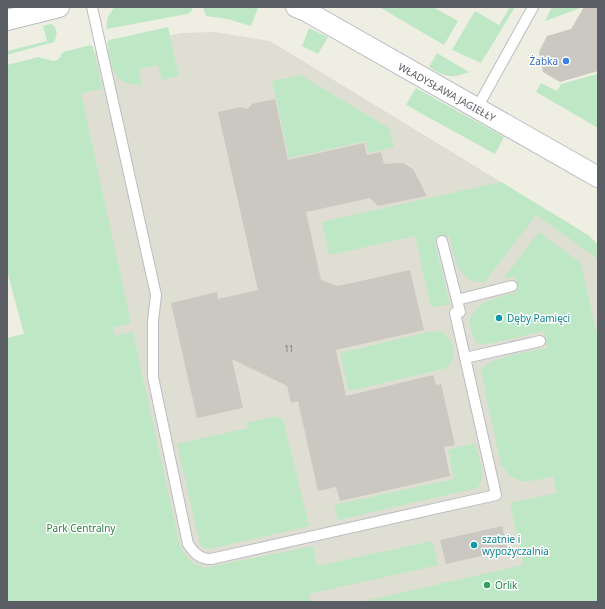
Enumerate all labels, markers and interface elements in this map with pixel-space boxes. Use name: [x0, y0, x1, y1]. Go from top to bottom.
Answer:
place label: Żabka: [530, 54, 558, 68]
marker: Żabka: [561, 56, 571, 66]
street label: WŁADYSŁAWA JAGIEŁŁY: [396, 59, 499, 125]
place label: Dęby Pamięci: [507, 311, 570, 325]
marker: Dęby Pamięci: [494, 313, 504, 323]
house number: 11: [284, 343, 294, 354]
park label: Park Centralny: [47, 521, 116, 535]
place label: szatnie i wypożyczalnia: [482, 532, 549, 558]
marker: szatnie i wypożyczalnia: [469, 540, 479, 550]
place label: Orlik: [495, 578, 518, 592]
marker: Orlik: [482, 580, 492, 590]

